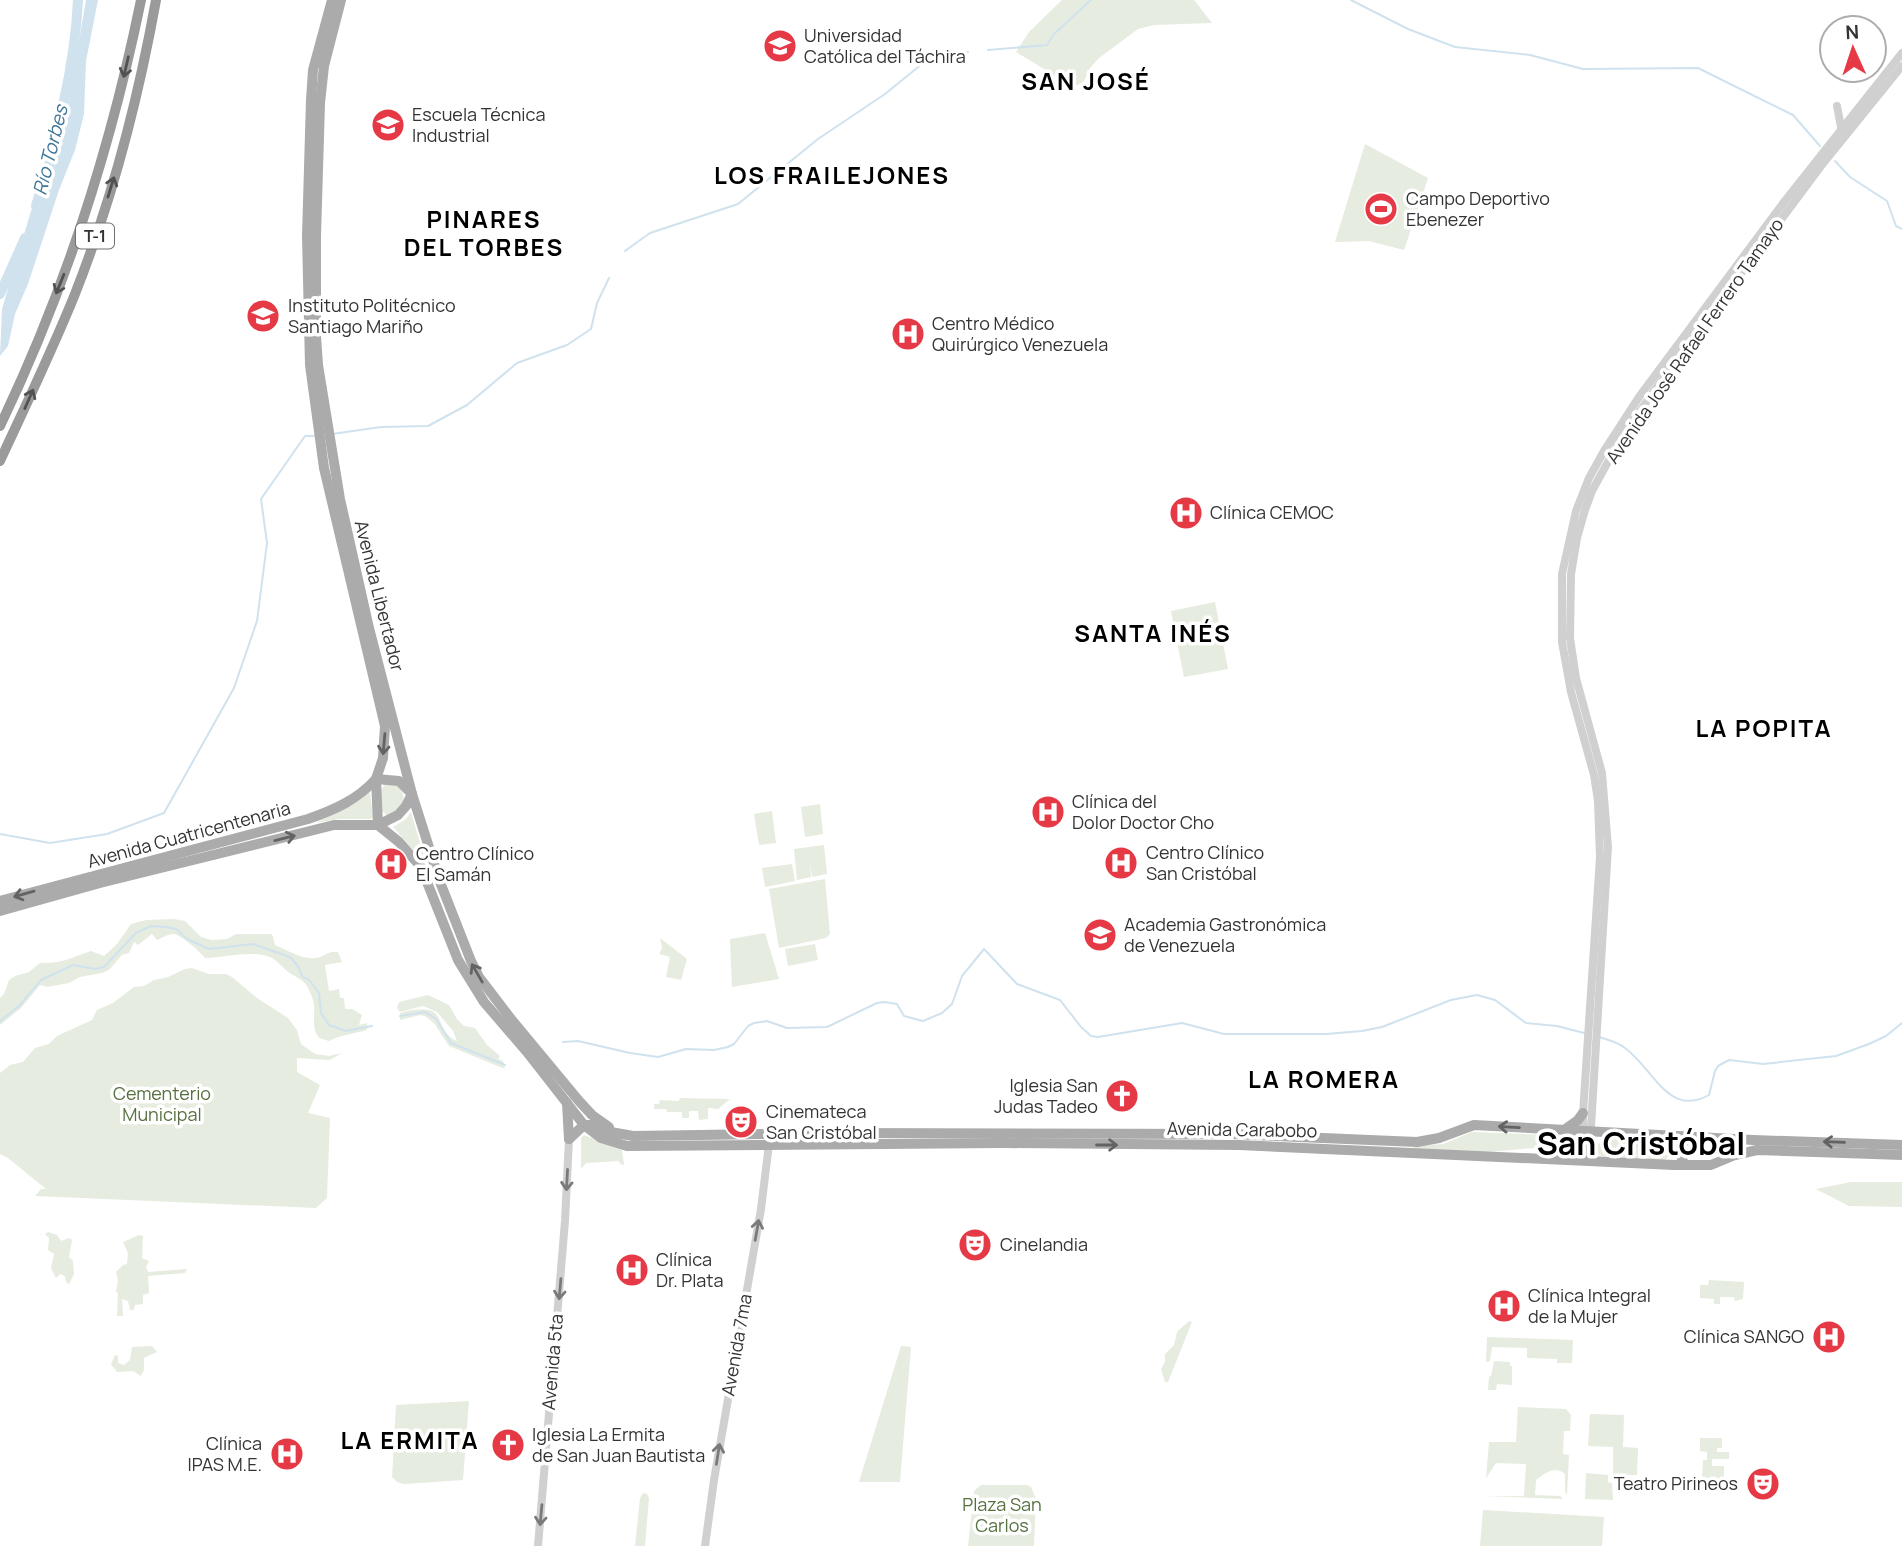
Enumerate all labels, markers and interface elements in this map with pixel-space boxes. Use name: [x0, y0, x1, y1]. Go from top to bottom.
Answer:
north arrow: [1818, 14, 1888, 84]
text: N: [1845, 19, 1860, 45]
place label: Universidad Católica del Táchira: [804, 23, 966, 68]
school or university icon: Universidad Católica del Táchira: [761, 27, 799, 65]
one-way arrow: [119, 55, 133, 78]
district label: SAN JOSÉ: [1021, 64, 1151, 97]
water label: Río Torbes: [26, 100, 74, 198]
place label: Escuela Técnica Industrial: [412, 102, 545, 147]
school or university icon: Escuela Técnica Industrial: [369, 106, 407, 144]
district label: LOS FRAILEJONES: [714, 158, 950, 191]
one-way arrow: [105, 176, 118, 198]
place label: Campo Deportivo Ebenezer: [1406, 186, 1550, 231]
sports icon: Campo Deportivo Ebenezer: [1362, 190, 1400, 228]
district label: PINARES DEL TORBES: [404, 202, 564, 263]
street label: Avenida José Rafael Ferrero Tamayo: [1600, 213, 1788, 468]
road number: T-1: [76, 224, 114, 248]
one-way arrow: [53, 273, 66, 294]
place label: Instituto Politécnico Santiago Mariño: [288, 293, 456, 338]
school or university icon: Instituto Politécnico Santiago Mariño: [244, 297, 282, 335]
place label: Centro Médico Quirúrgico Venezuela: [932, 311, 1108, 356]
hospital icon: Centro Médico Quirúrgico Venezuela: [889, 315, 927, 353]
one-way arrow: [23, 389, 36, 410]
hospital icon: Clínica CEMOC: [1167, 494, 1205, 532]
place label: Clínica CEMOC: [1210, 500, 1334, 524]
street label: Avenida Libertador: [350, 518, 410, 674]
district label: SANTA INÉS: [1074, 616, 1232, 649]
district label: LA POPITA: [1695, 711, 1833, 744]
one-way arrow: [377, 733, 390, 755]
place label: Clínica del Dolor Doctor Cho: [1072, 789, 1214, 834]
hospital icon: Clínica del Dolor Doctor Cho: [1029, 793, 1067, 831]
street label: Avenida Cuatricentenaria: [84, 795, 293, 873]
one-way arrow: [274, 830, 296, 843]
place label: Centro Clínico San Cristóbal: [1146, 840, 1264, 885]
place label: Centro Clínico El Samán: [416, 841, 534, 886]
hospital icon: Centro Clínico San Cristóbal: [1102, 844, 1140, 882]
hospital icon: Centro Clínico El Samán: [372, 845, 410, 883]
one-way arrow: [14, 888, 36, 901]
place label: Academia Gastronómica de Venezuela: [1124, 912, 1326, 957]
school or university icon: Academia Gastronómica de Venezuela: [1081, 916, 1119, 954]
one-way arrow: [470, 963, 484, 983]
district label: LA ROMERA: [1248, 1062, 1400, 1095]
place label: Iglesia San Judas Tadeo: [994, 1073, 1098, 1118]
church icon: Iglesia San Judas Tadeo: [1103, 1077, 1141, 1115]
park label: Cementerio Municipal: [113, 1081, 211, 1126]
place label: Cinemateca San Cristóbal: [766, 1099, 877, 1144]
theatre icon: Cinemateca San Cristóbal: [722, 1103, 760, 1141]
street label: Avenida Carabobo: [1167, 1116, 1317, 1142]
one-way arrow: [1497, 1120, 1520, 1133]
district label: San Cristóbal: [1537, 1121, 1745, 1165]
one-way arrow: [1823, 1136, 1846, 1149]
one-way arrow: [1095, 1138, 1118, 1151]
one-way arrow: [560, 1168, 573, 1190]
one-way arrow: [751, 1219, 765, 1242]
theatre icon: Cinelandia: [956, 1226, 994, 1264]
place label: Cinelandia: [1000, 1232, 1088, 1256]
place label: Clínica Dr. Plata: [656, 1247, 724, 1292]
hospital icon: Clínica Dr. Plata: [613, 1251, 651, 1289]
one-way arrow: [553, 1277, 566, 1299]
place label: Clínica Integral de la Mujer: [1528, 1283, 1651, 1328]
hospital icon: Clínica Integral de la Mujer: [1485, 1287, 1523, 1325]
street label: Avenida 7ma: [715, 1292, 757, 1398]
street label: Avenida 5ta: [536, 1313, 568, 1411]
hospital icon: Clínica SANGO: [1810, 1318, 1848, 1356]
place label: Clínica SANGO: [1684, 1324, 1804, 1348]
place label: Iglesia La Ermita de San Juan Bautista: [532, 1422, 705, 1467]
district label: LA ERMITA: [341, 1423, 480, 1456]
church icon: Iglesia La Ermita de San Juan Bautista: [489, 1426, 527, 1464]
place label: Clínica IPAS M.E.: [188, 1431, 262, 1476]
hospital icon: Clínica IPAS M.E.: [268, 1435, 306, 1473]
one-way arrow: [712, 1443, 725, 1466]
theatre icon: Teatro Pirineos: [1744, 1465, 1782, 1503]
place label: Teatro Pirineos: [1614, 1471, 1738, 1495]
park label: Plaza San Carlos: [962, 1492, 1042, 1537]
one-way arrow: [534, 1503, 547, 1526]

